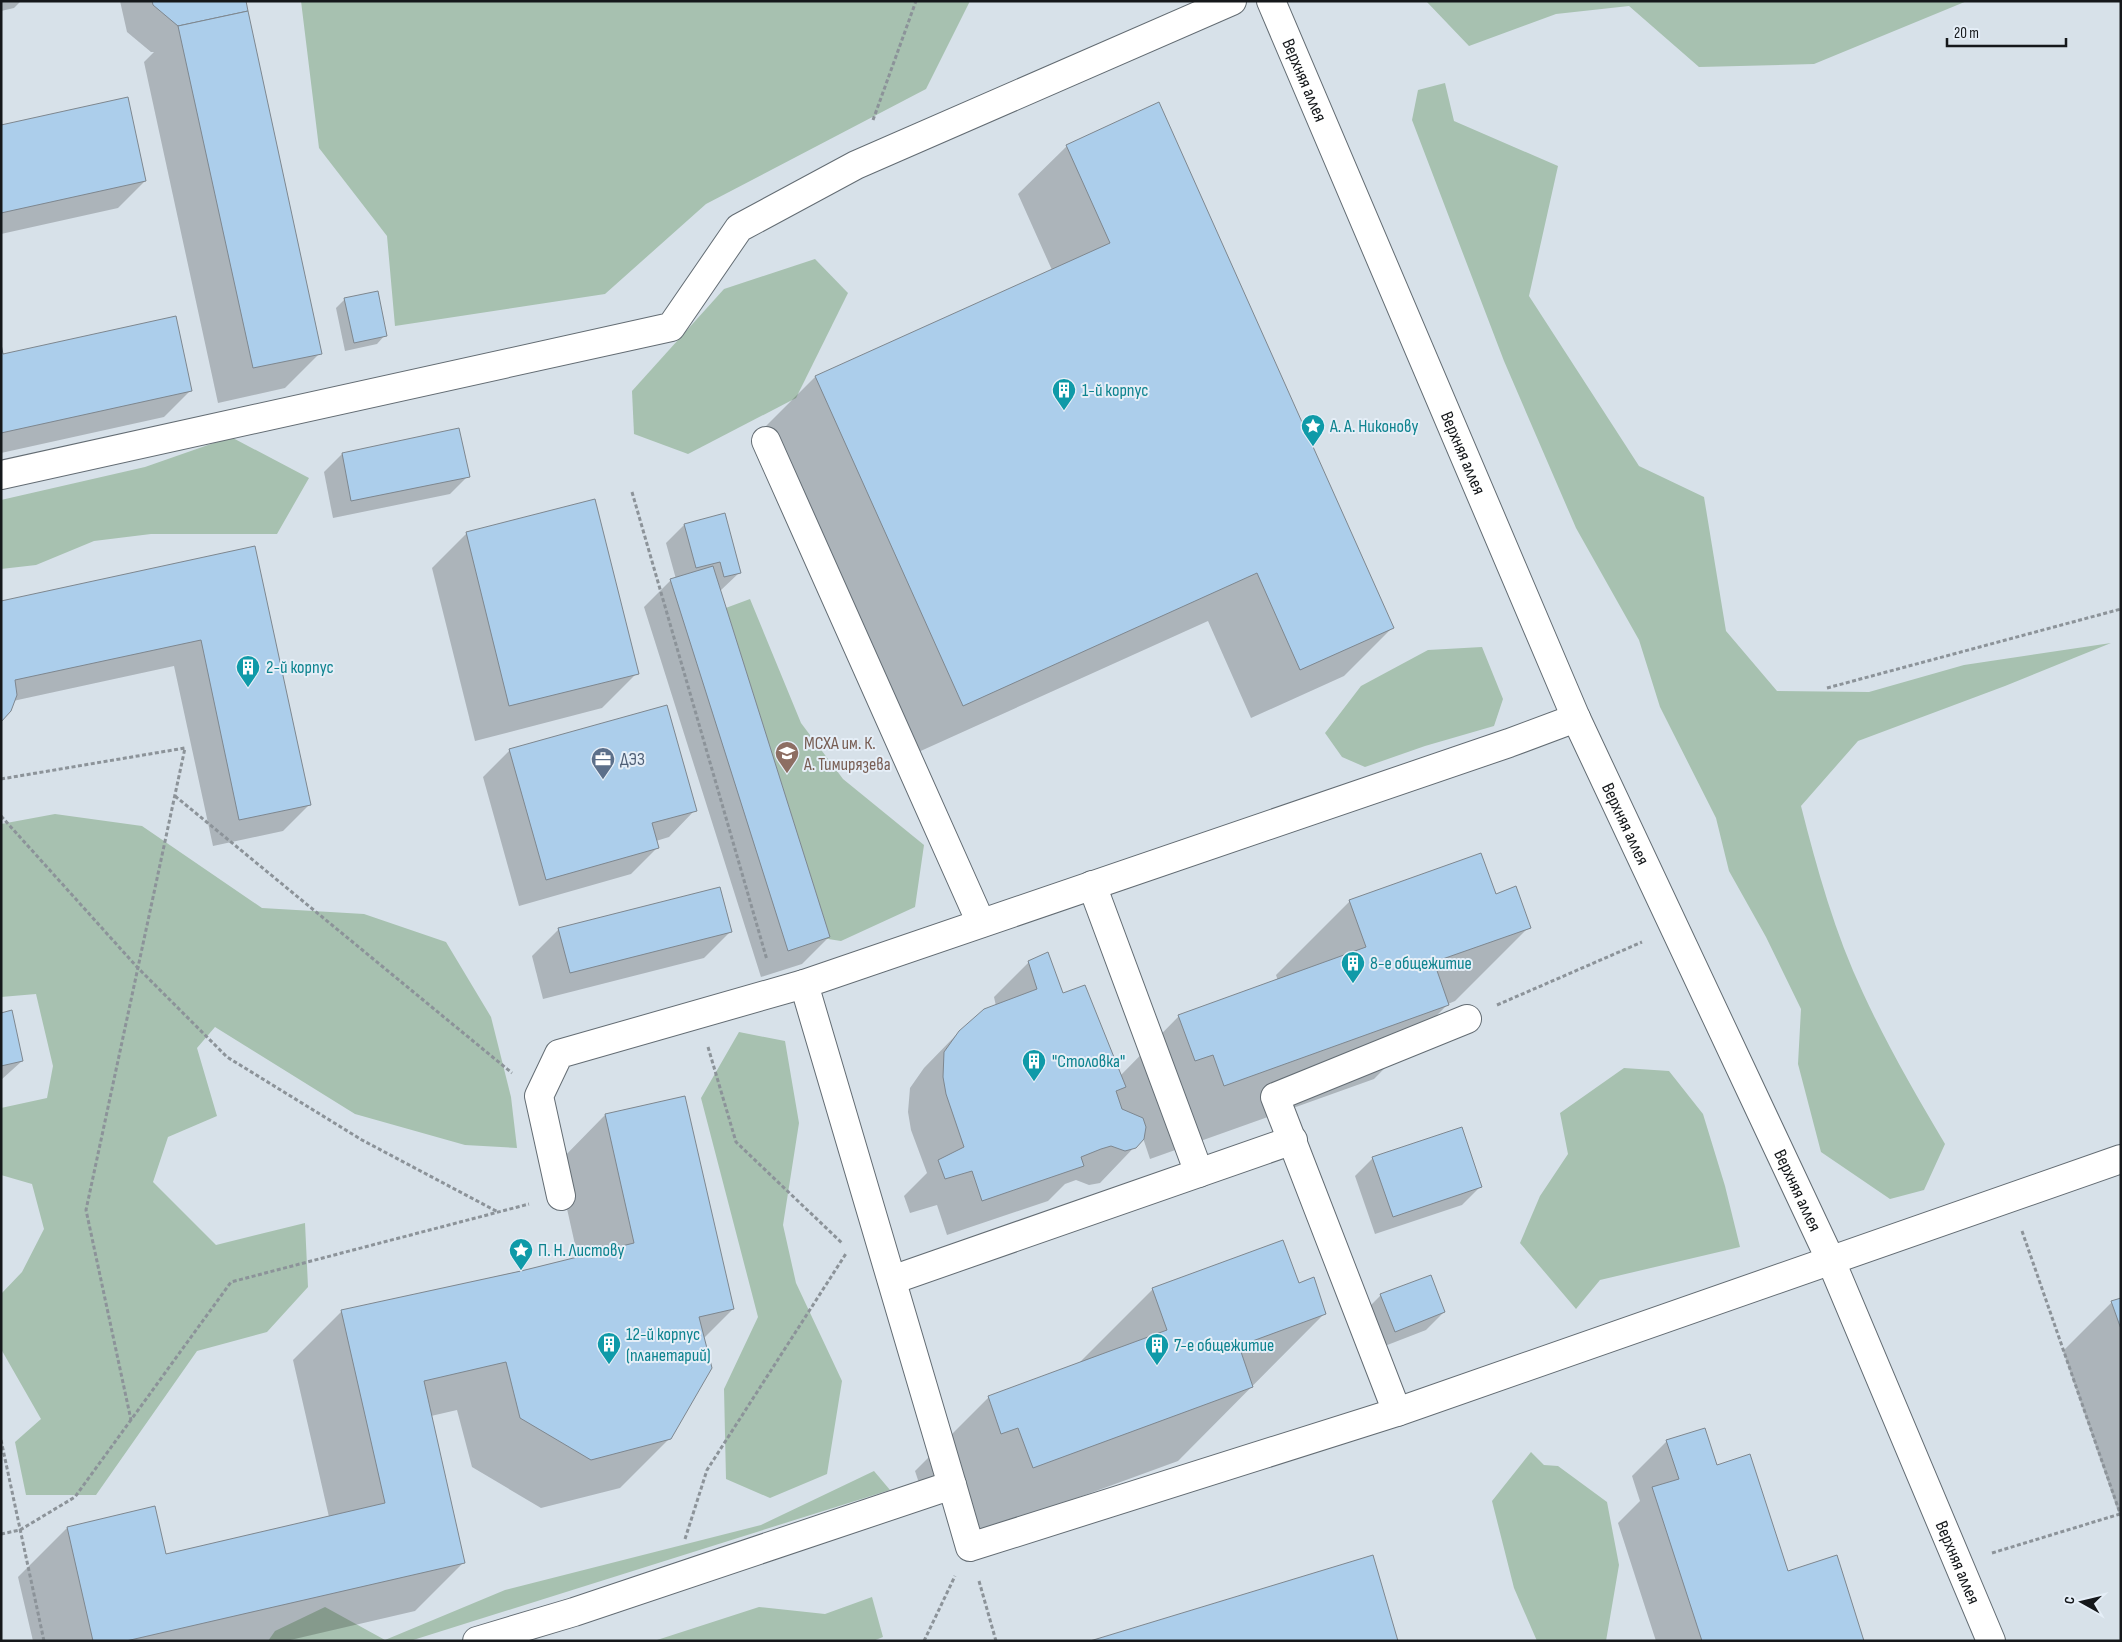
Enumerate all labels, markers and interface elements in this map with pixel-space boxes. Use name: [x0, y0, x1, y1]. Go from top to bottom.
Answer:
scale bar: [1947, 15, 2066, 47]
text: 20 m: [1954, 24, 1979, 43]
street label: Верхняя аллея: [1277, 36, 1331, 125]
building icon: 1-й корпус: [1051, 377, 1077, 411]
place label: 1-й корпус: [1082, 380, 1149, 401]
street label: Верхняя аллея: [1436, 408, 1490, 498]
place icon: А. А. Никонову: [1300, 413, 1326, 447]
place label: А. А. Никонову: [1329, 416, 1418, 437]
building icon: 2-й корпус: [235, 654, 261, 688]
place label: 2-й корпус: [266, 657, 334, 678]
place label: МСХА им. К. А. Тимирязева: [803, 733, 891, 775]
school or university icon: МСХА им. К. А. Тимирязева: [774, 740, 800, 774]
office icon: ДЭЗ: [590, 746, 616, 780]
place label: ДЭЗ: [620, 749, 645, 770]
street label: Верхняя аллея: [1597, 780, 1653, 868]
building icon: 8-е общежитие: [1340, 950, 1366, 984]
place label: 8-е общежитие: [1370, 953, 1472, 974]
building icon: "Столовка": [1021, 1048, 1047, 1082]
place label: "Столовка": [1052, 1051, 1125, 1072]
street label: Верхняя аллея: [1769, 1146, 1826, 1235]
place icon: П. Н. Листову: [508, 1237, 534, 1271]
place label: П. Н. Листову: [538, 1240, 625, 1261]
place label: 12-й корпус (планетарий): [626, 1324, 711, 1366]
building icon: 12-й корпус (планетарий): [596, 1331, 622, 1365]
building icon: 7-е общежитие: [1144, 1332, 1170, 1366]
place label: 7-е общежитие: [1174, 1335, 1274, 1356]
street label: Верхняя аллея: [1931, 1518, 1984, 1607]
north arrow: [2057, 1577, 2107, 1627]
text: С: [2061, 1596, 2079, 1605]

